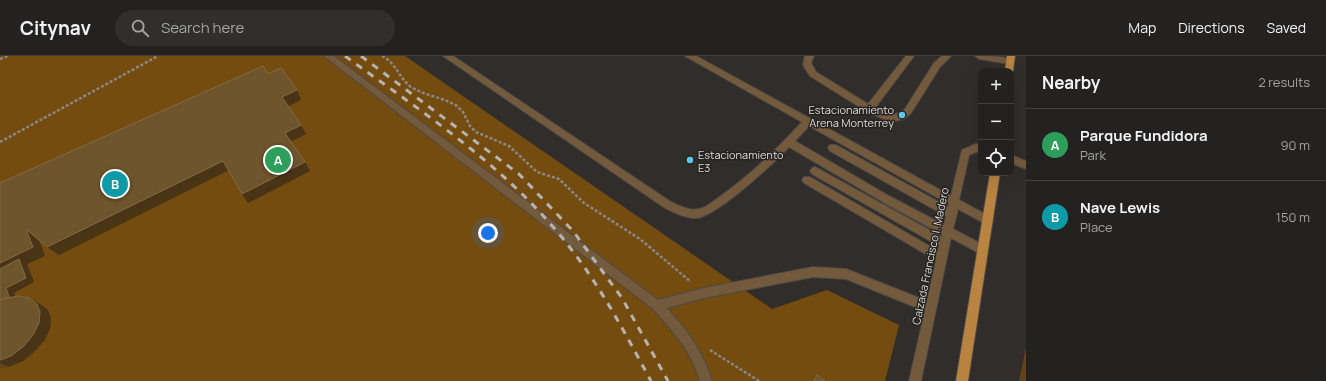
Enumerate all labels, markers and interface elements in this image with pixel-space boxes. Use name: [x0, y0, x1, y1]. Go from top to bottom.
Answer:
search box: [115, 10, 395, 46]
text: Citynav: [20, 15, 91, 41]
icon: search: [129, 17, 151, 39]
text: Search here: [161, 17, 244, 38]
text: Map: [1128, 18, 1156, 37]
text: Directions: [1178, 18, 1245, 37]
text: Saved: [1267, 18, 1306, 37]
map controls: [978, 68, 1014, 176]
button: +: [978, 68, 1014, 104]
text: Nearby: [1042, 71, 1100, 94]
text: 2 results: [1258, 73, 1310, 91]
place label: Estacionamiento Arena Monterrey: [808, 102, 894, 130]
button: −: [978, 104, 1014, 140]
marker: Estacionamiento Arena Monterrey: [897, 110, 907, 120]
text: Parque Fundidora: [1080, 125, 1208, 146]
text: A: [1051, 136, 1059, 154]
text: 90 m: [1280, 136, 1310, 154]
button: locate: [978, 140, 1014, 176]
pin: A: [265, 145, 291, 175]
text: Park: [1080, 146, 1106, 164]
place label: Estacionamiento E3: [698, 147, 784, 175]
marker: Estacionamiento E3: [685, 155, 695, 165]
pin: B: [102, 169, 128, 199]
street label: Calzada Francisco I. Madero: [908, 185, 952, 326]
text: Nave Lewis: [1080, 197, 1160, 218]
text: B: [1051, 208, 1059, 226]
text: 150 m: [1276, 208, 1310, 226]
text: Place: [1080, 218, 1113, 236]
your location: [478, 223, 498, 243]

